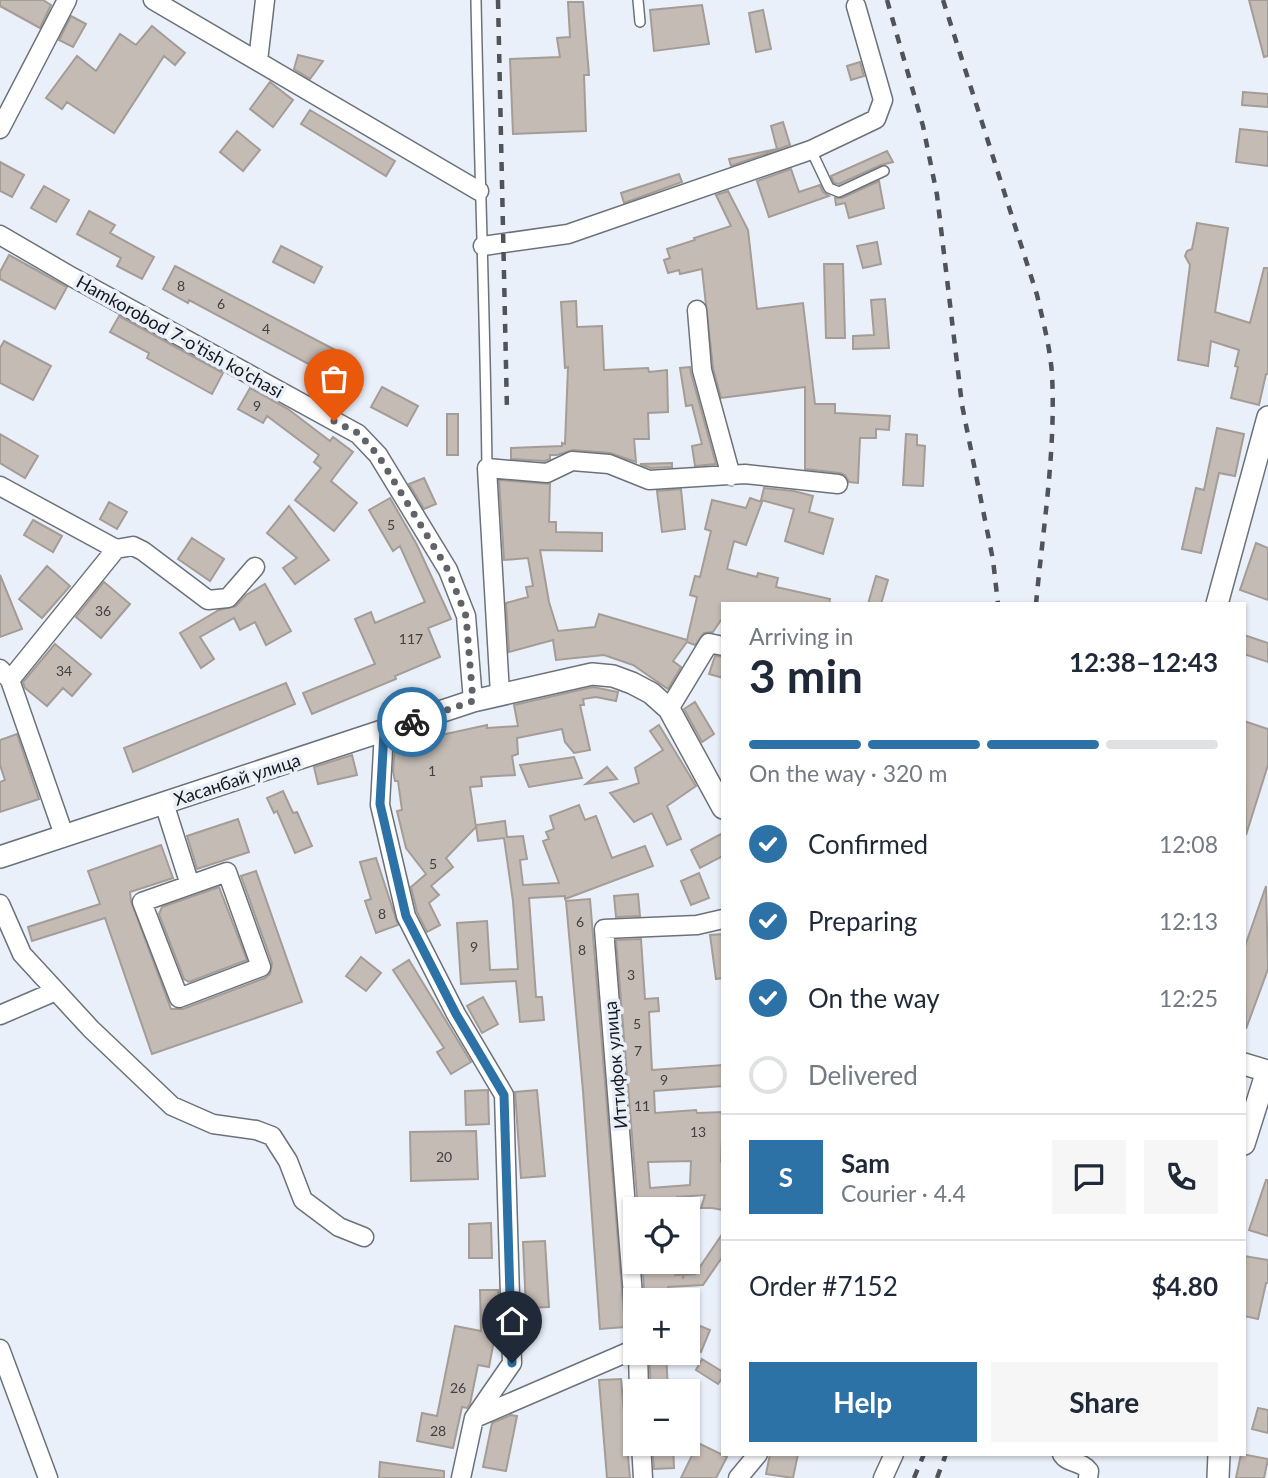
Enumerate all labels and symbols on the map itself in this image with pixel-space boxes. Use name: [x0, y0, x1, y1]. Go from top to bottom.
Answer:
street label: Hamkorobod 7-o'tish ko'chasi: [73, 270, 287, 402]
house number: 8: [177, 277, 185, 294]
house number: 6: [217, 295, 225, 312]
house number: 4: [262, 320, 270, 337]
pin: [304, 349, 364, 421]
house number: 9: [253, 397, 261, 414]
house number: 5: [387, 516, 395, 533]
house number: 36: [95, 602, 111, 619]
house number: 117: [399, 630, 423, 647]
house number: 34: [56, 662, 72, 679]
courier: [377, 687, 447, 757]
street label: Хасанбай улица: [171, 748, 303, 810]
house number: 1: [428, 762, 436, 779]
house number: 5: [429, 855, 437, 872]
house number: 8: [378, 905, 386, 922]
house number: 6: [576, 913, 584, 930]
house number: 9: [470, 938, 478, 955]
house number: 8: [578, 941, 586, 958]
house number: 3: [627, 966, 635, 983]
street label: Иттифок улица: [598, 1000, 632, 1130]
house number: 5: [633, 1015, 641, 1032]
house number: 7: [634, 1042, 642, 1059]
house number: 9: [660, 1071, 668, 1088]
house number: 11: [634, 1097, 650, 1114]
house number: 13: [690, 1123, 706, 1140]
house number: 20: [436, 1148, 452, 1165]
pin: [482, 1291, 542, 1363]
house number: 26: [450, 1379, 466, 1396]
house number: 28: [430, 1422, 446, 1439]

